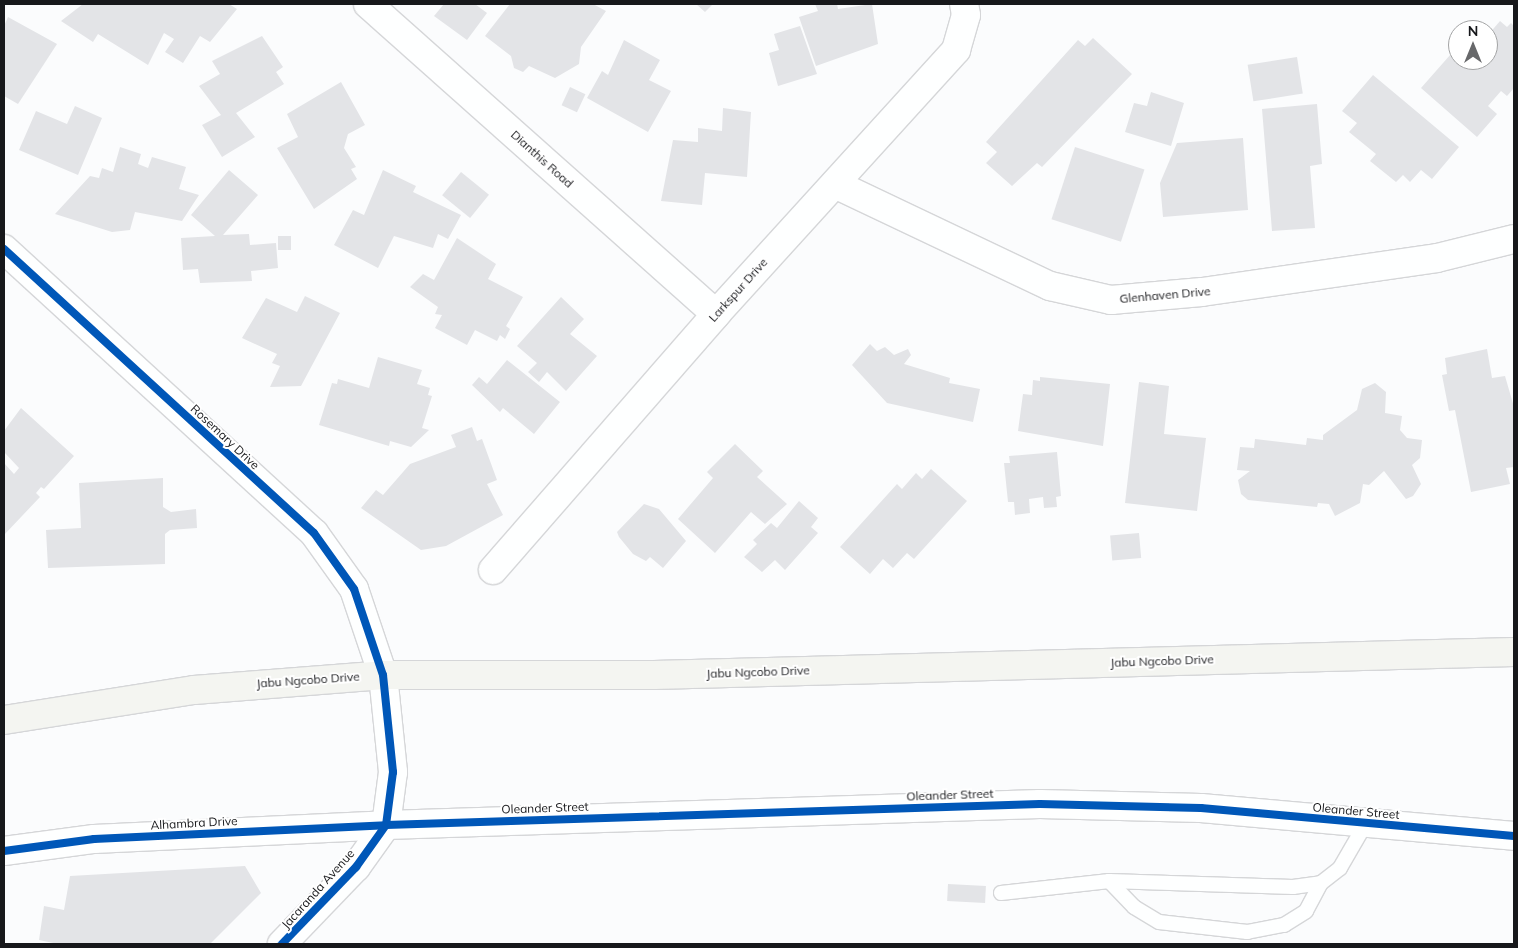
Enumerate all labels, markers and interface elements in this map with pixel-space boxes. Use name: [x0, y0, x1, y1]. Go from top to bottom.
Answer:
north arrow: [1448, 20, 1498, 70]
text: N: [1468, 22, 1478, 40]
street label: Dianthis Road: [508, 127, 576, 191]
street label: Larkspur Drive: [706, 255, 770, 325]
street label: Glenhaven Drive: [1119, 284, 1211, 306]
street label: Rosemary Drive: [188, 402, 262, 472]
street label: Jabu Ngcobo Drive: [1110, 652, 1214, 670]
street label: Jabu Ngcobo Drive: [706, 663, 810, 681]
street label: Jabu Ngcobo Drive: [256, 669, 360, 691]
street label: Oleander Street: [906, 786, 994, 804]
street label: Oleander Street: [501, 799, 589, 817]
street label: Oleander Street: [1312, 800, 1400, 822]
street label: Alhambra Drive: [150, 814, 238, 832]
street label: Jacaranda Avenue: [278, 846, 358, 932]

